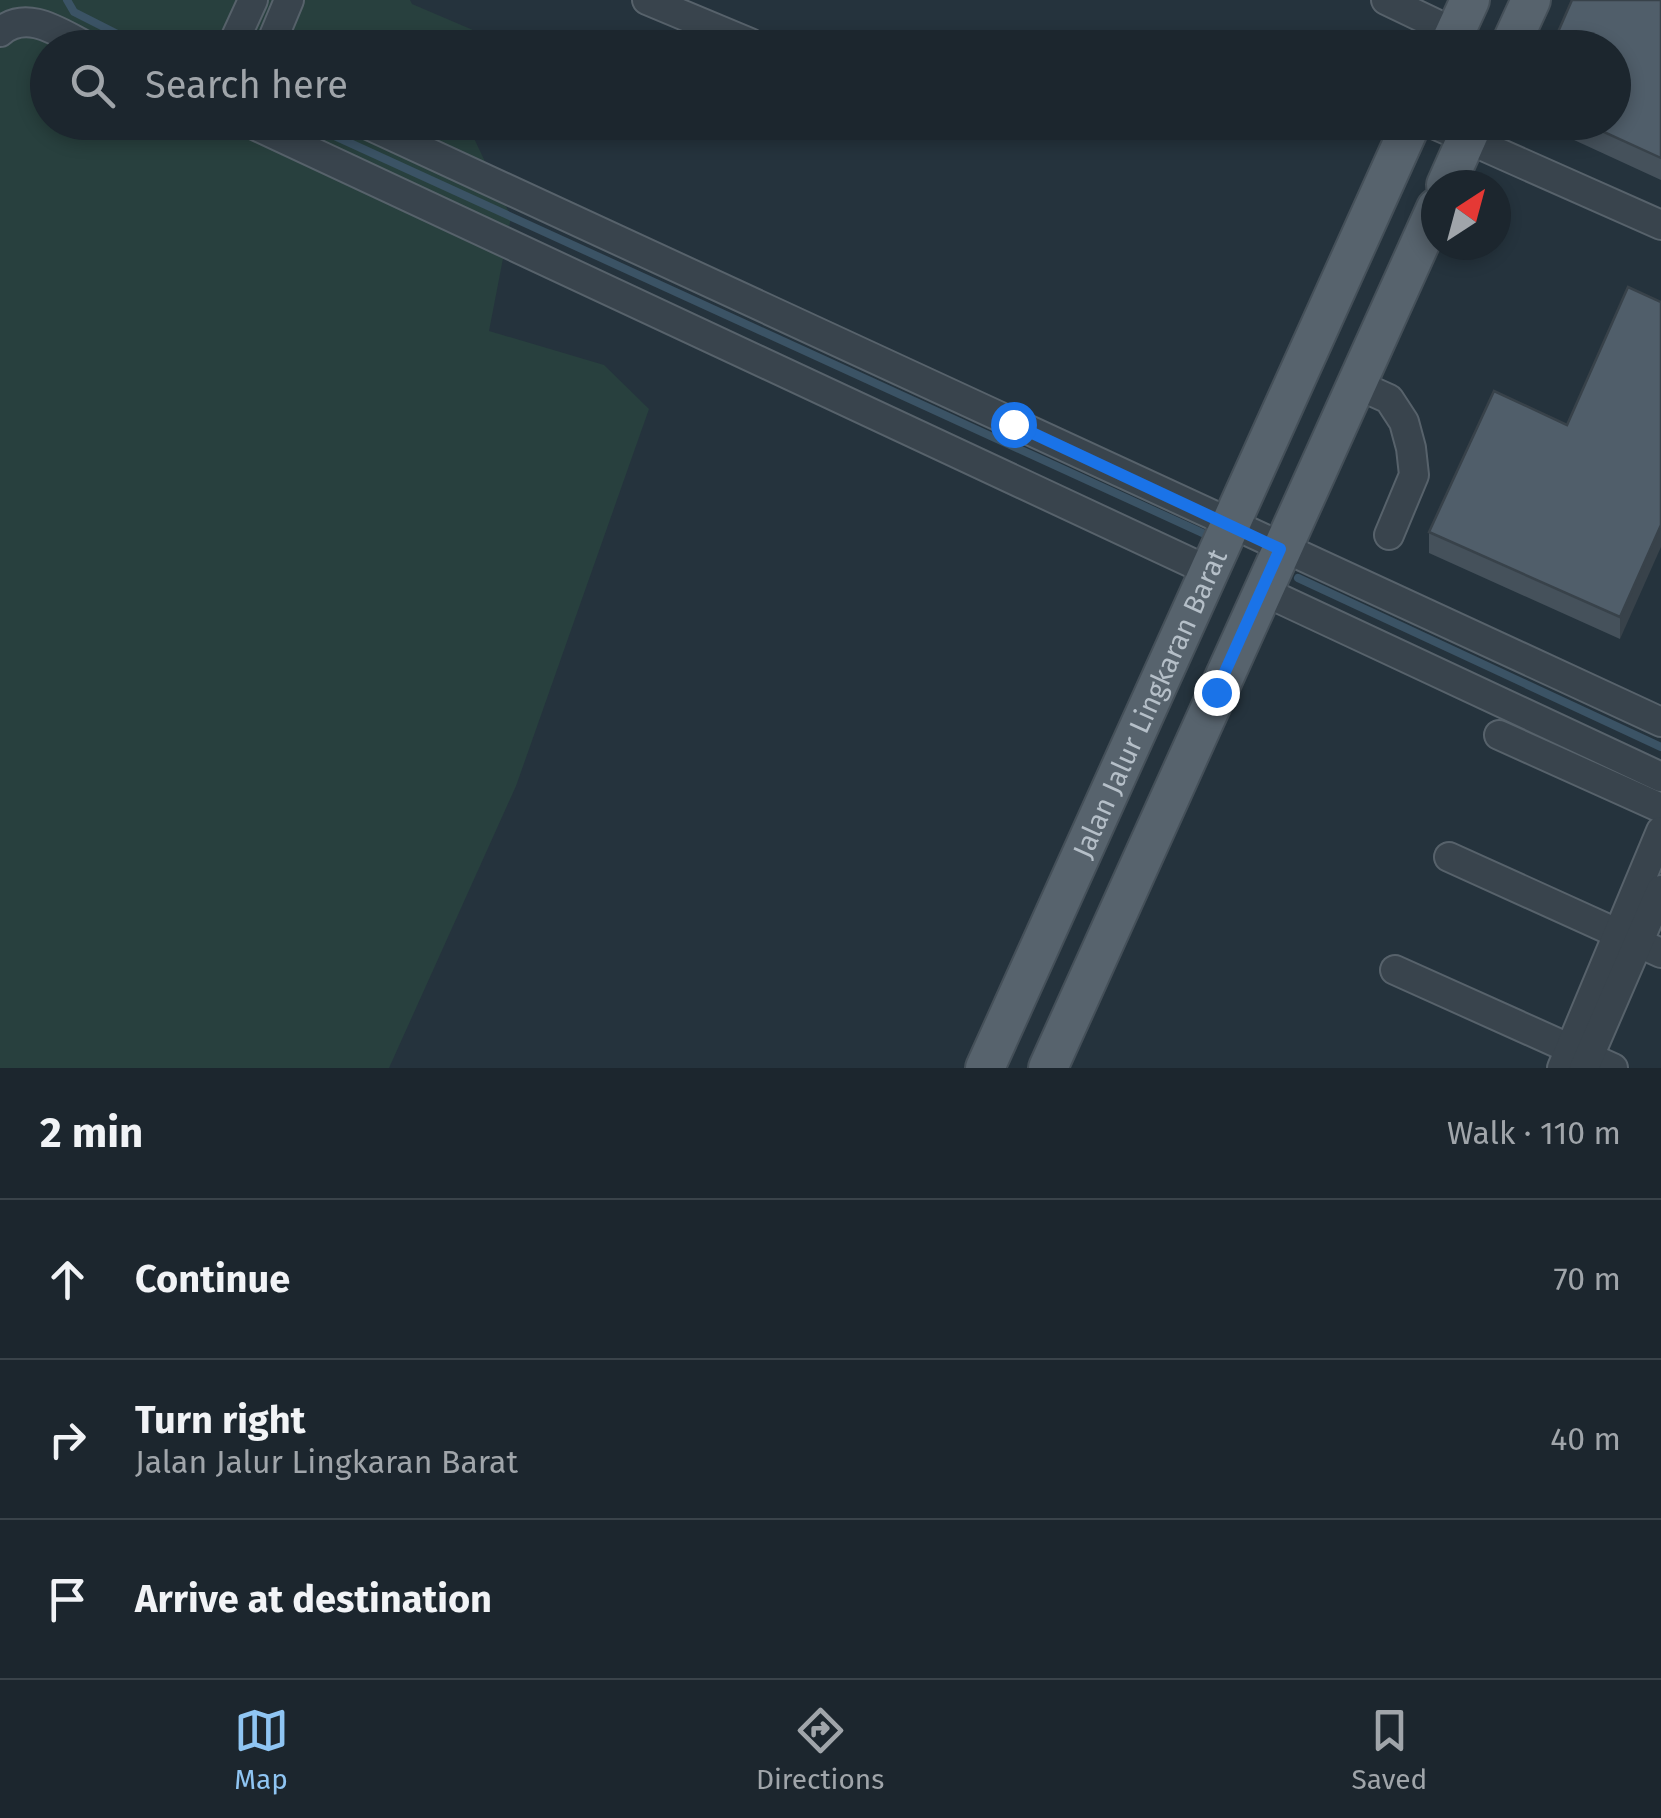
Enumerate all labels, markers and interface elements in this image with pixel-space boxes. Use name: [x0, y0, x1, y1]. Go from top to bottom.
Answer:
search box: [30, 30, 1631, 140]
icon: search: [65, 58, 120, 113]
text: Search here: [145, 62, 348, 108]
north arrow: [1421, 170, 1511, 260]
route start: [991, 402, 1037, 448]
street label: Jalan Jalur Lingkaran Barat: [1066, 543, 1234, 863]
route end: [1194, 670, 1240, 716]
text: 2 min: [40, 1108, 143, 1158]
text: Walk · 110 m: [1447, 1114, 1621, 1152]
icon: ahead: [40, 1252, 95, 1307]
text: Continue: [135, 1256, 290, 1302]
text: 70 m: [1553, 1260, 1621, 1298]
text: Turn right: [135, 1397, 305, 1443]
icon: right: [40, 1412, 95, 1467]
text: 40 m: [1550, 1420, 1621, 1458]
text: Jalan Jalur Lingkaran Barat: [135, 1443, 518, 1481]
icon: arrive: [40, 1572, 95, 1627]
text: Arrive at destination: [135, 1576, 492, 1622]
tab: Map: [234, 1703, 289, 1796]
tab: Directions: [756, 1703, 884, 1796]
tab: Saved: [1352, 1703, 1427, 1796]

